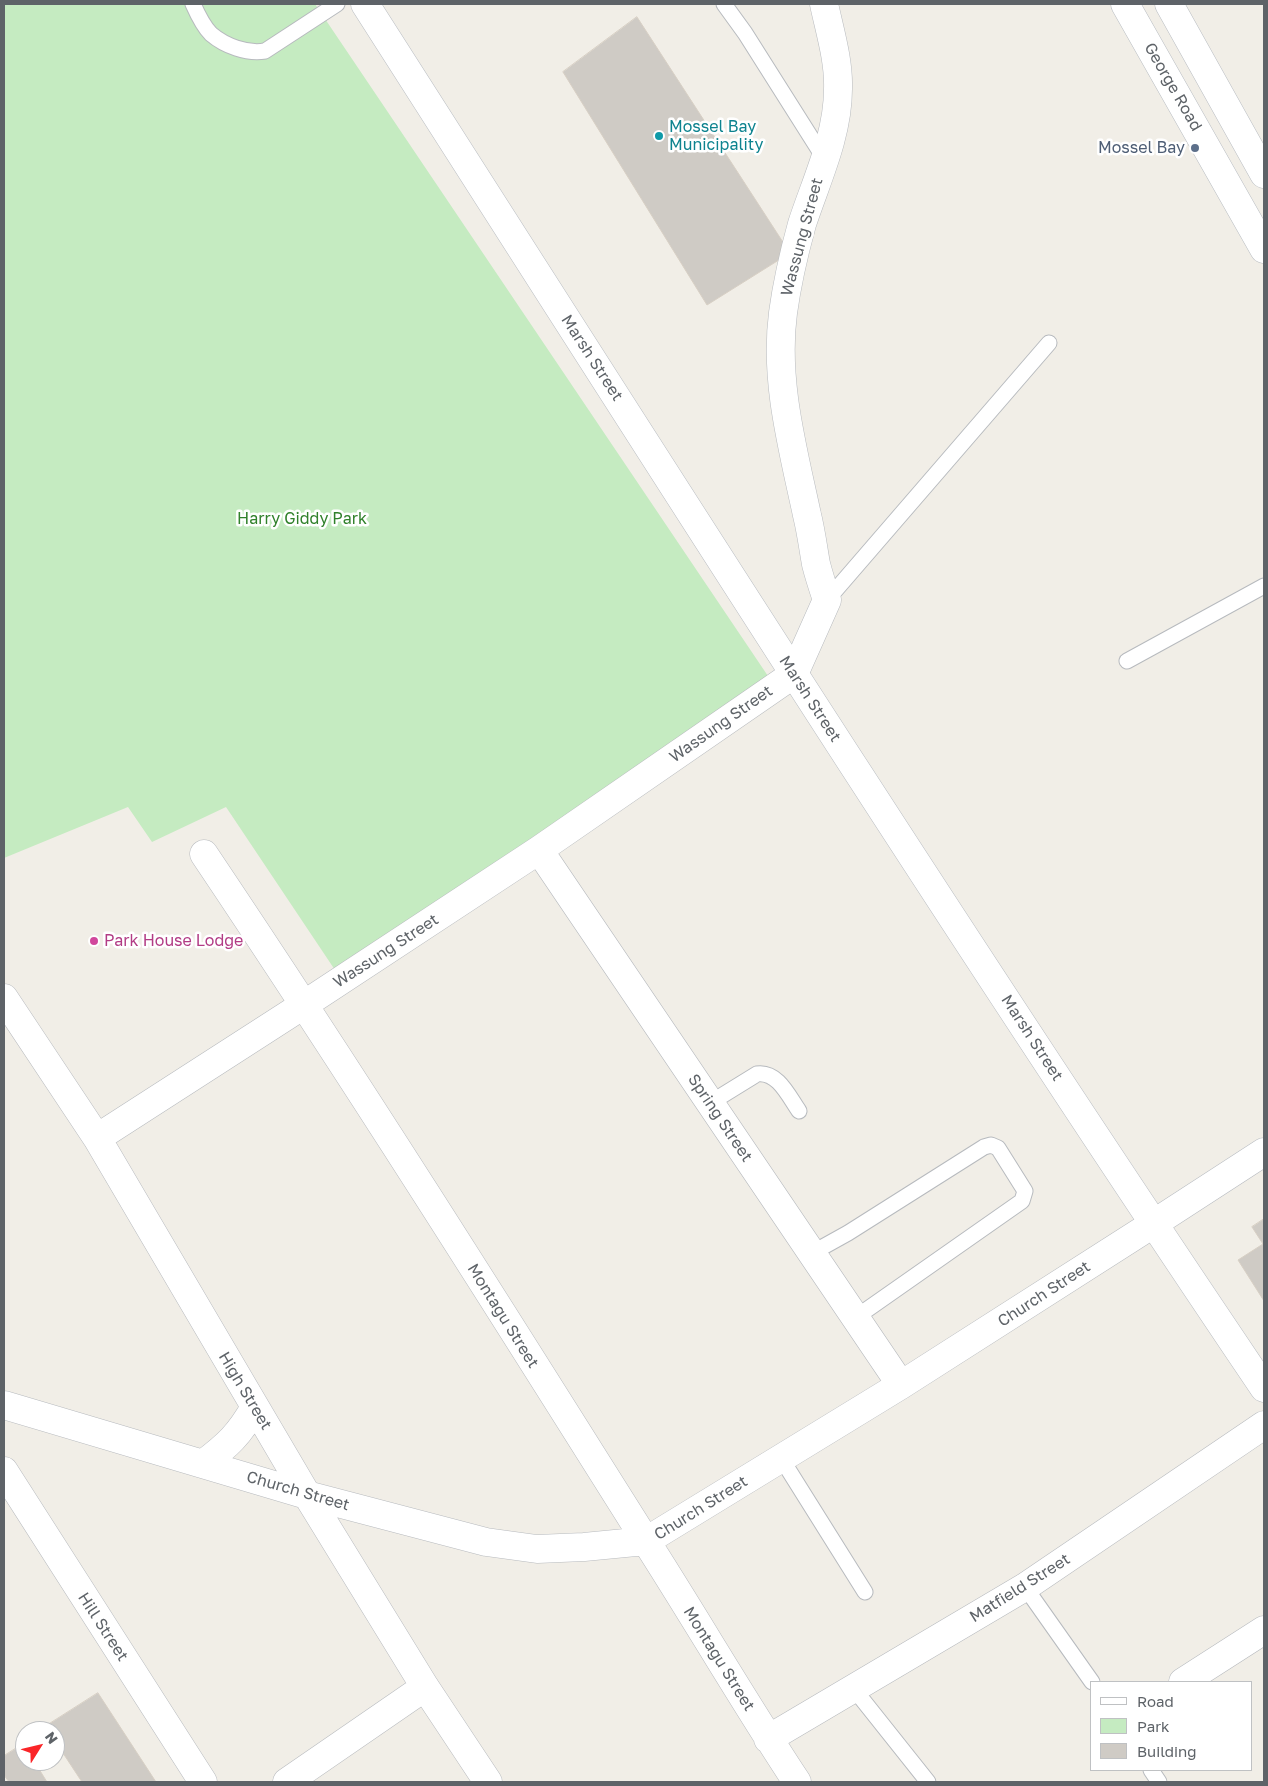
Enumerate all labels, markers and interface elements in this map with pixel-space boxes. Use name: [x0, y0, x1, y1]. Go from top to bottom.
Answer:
street label: George Road: [1140, 40, 1206, 134]
place label: Mossel Bay Municipality: [669, 117, 764, 155]
marker: Mossel Bay Municipality: [653, 130, 665, 142]
place label: Mossel Bay: [1098, 138, 1185, 158]
marker: Mossel Bay: [1189, 142, 1201, 154]
street label: Wassung Street: [777, 176, 827, 298]
street label: Marsh Street: [557, 311, 627, 405]
park label: Harry Giddy Park: [237, 509, 367, 529]
street label: Marsh Street: [775, 652, 845, 746]
street label: Wassung Street: [666, 681, 776, 767]
street label: Wassung Street: [330, 910, 442, 992]
place label: Park House Lodge: [104, 931, 243, 951]
marker: Park House Lodge: [88, 935, 100, 947]
street label: Marsh Street: [997, 991, 1067, 1085]
street label: Spring Street: [684, 1070, 756, 1166]
street label: Church Street: [994, 1257, 1094, 1331]
street label: Montagu Street: [463, 1260, 543, 1372]
street label: High Street: [214, 1349, 276, 1433]
street label: Church Street: [244, 1467, 352, 1515]
street label: Church Street: [651, 1472, 751, 1544]
street label: Matfield Street: [966, 1549, 1074, 1627]
street label: Hill Street: [74, 1589, 132, 1665]
street label: Montagu Street: [679, 1603, 759, 1715]
legend: [1090, 1681, 1253, 1771]
text: Road: [1137, 1692, 1174, 1710]
text: Park: [1137, 1717, 1169, 1735]
north arrow: [15, 1721, 65, 1771]
text: N: [42, 1728, 62, 1747]
text: Building: [1137, 1742, 1197, 1760]

